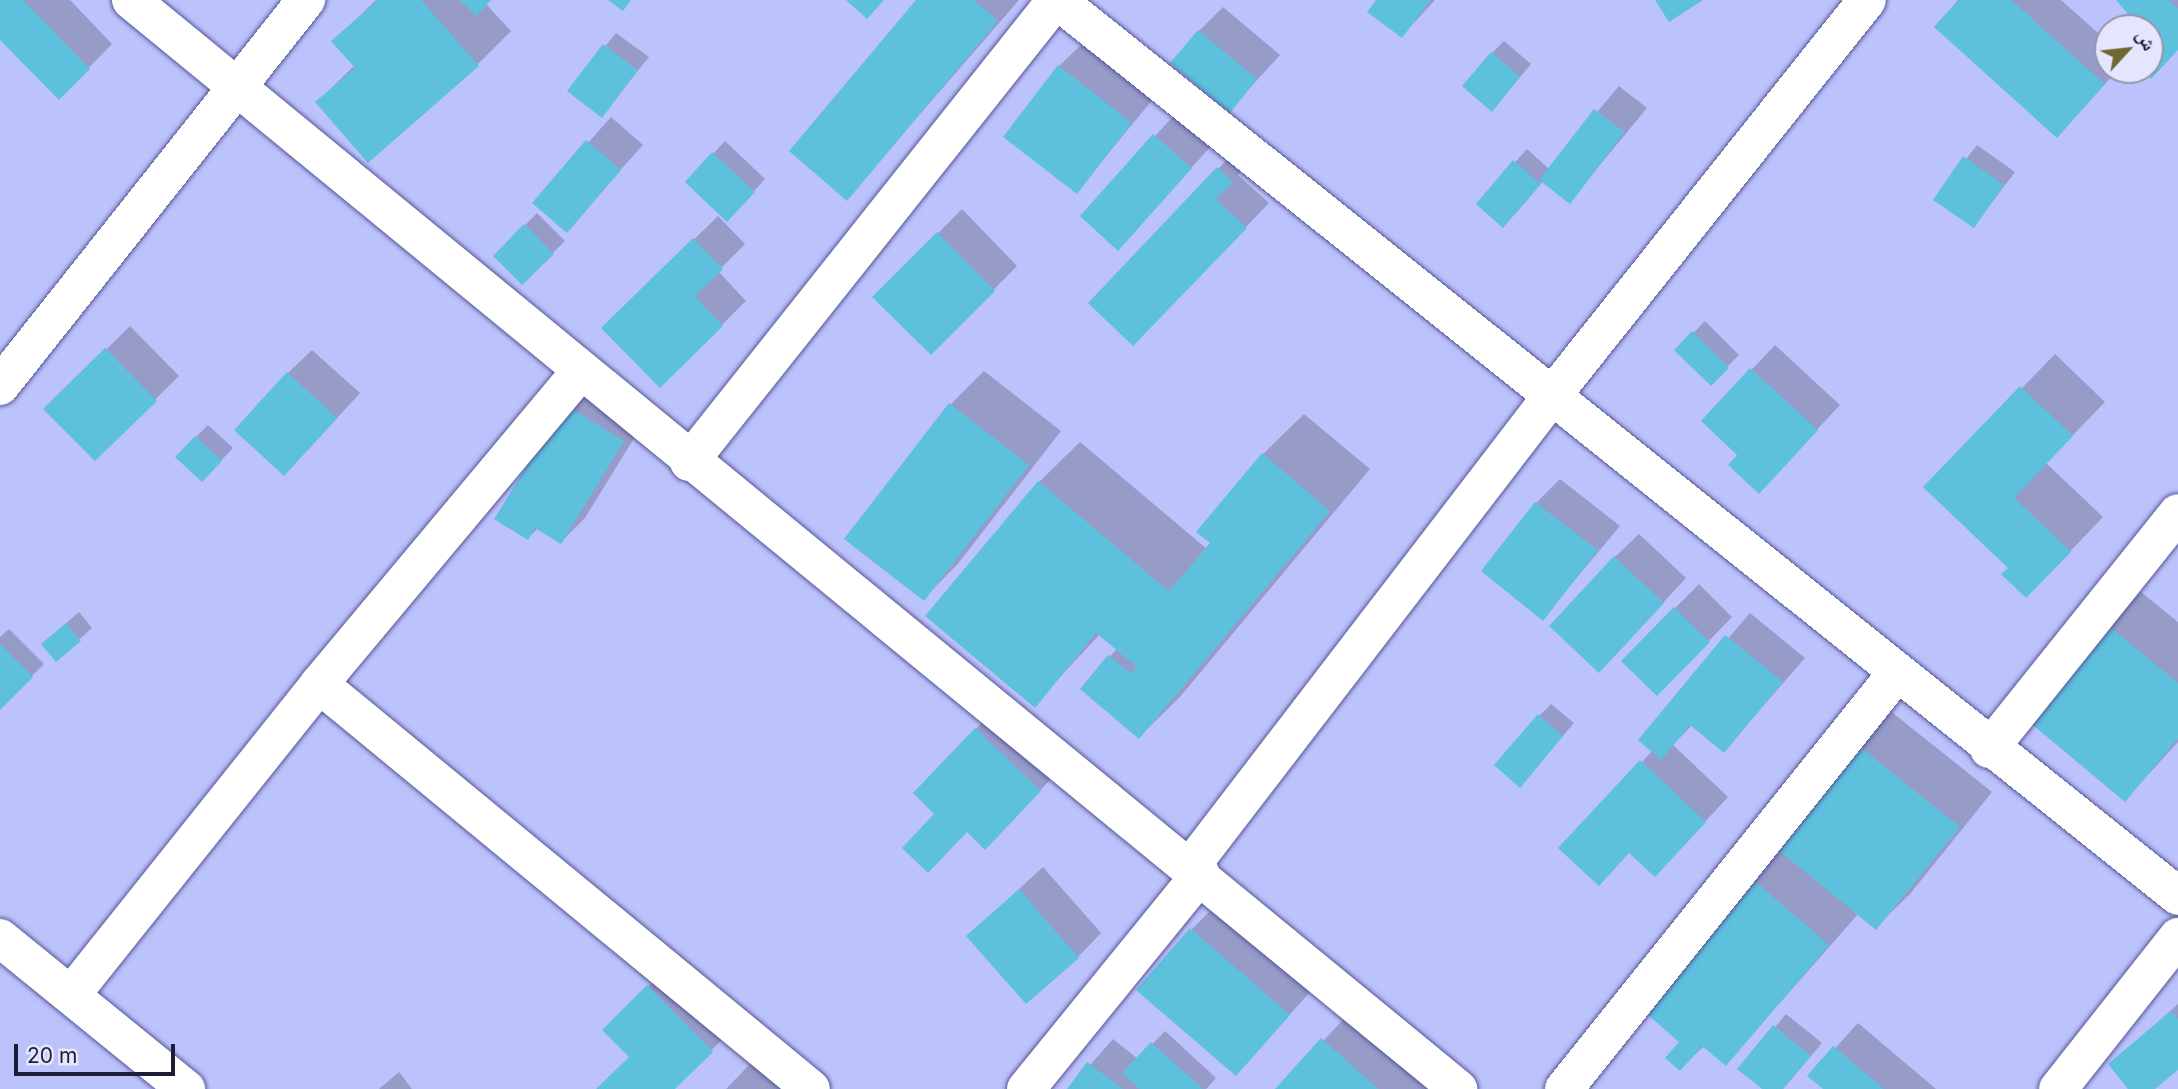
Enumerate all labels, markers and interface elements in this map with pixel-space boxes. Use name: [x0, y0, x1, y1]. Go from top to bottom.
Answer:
north arrow: [2094, 14, 2164, 84]
text: ش: [2132, 26, 2161, 54]
scale bar: [18, 1030, 178, 1074]
text: 20 m: [27, 1043, 77, 1068]

